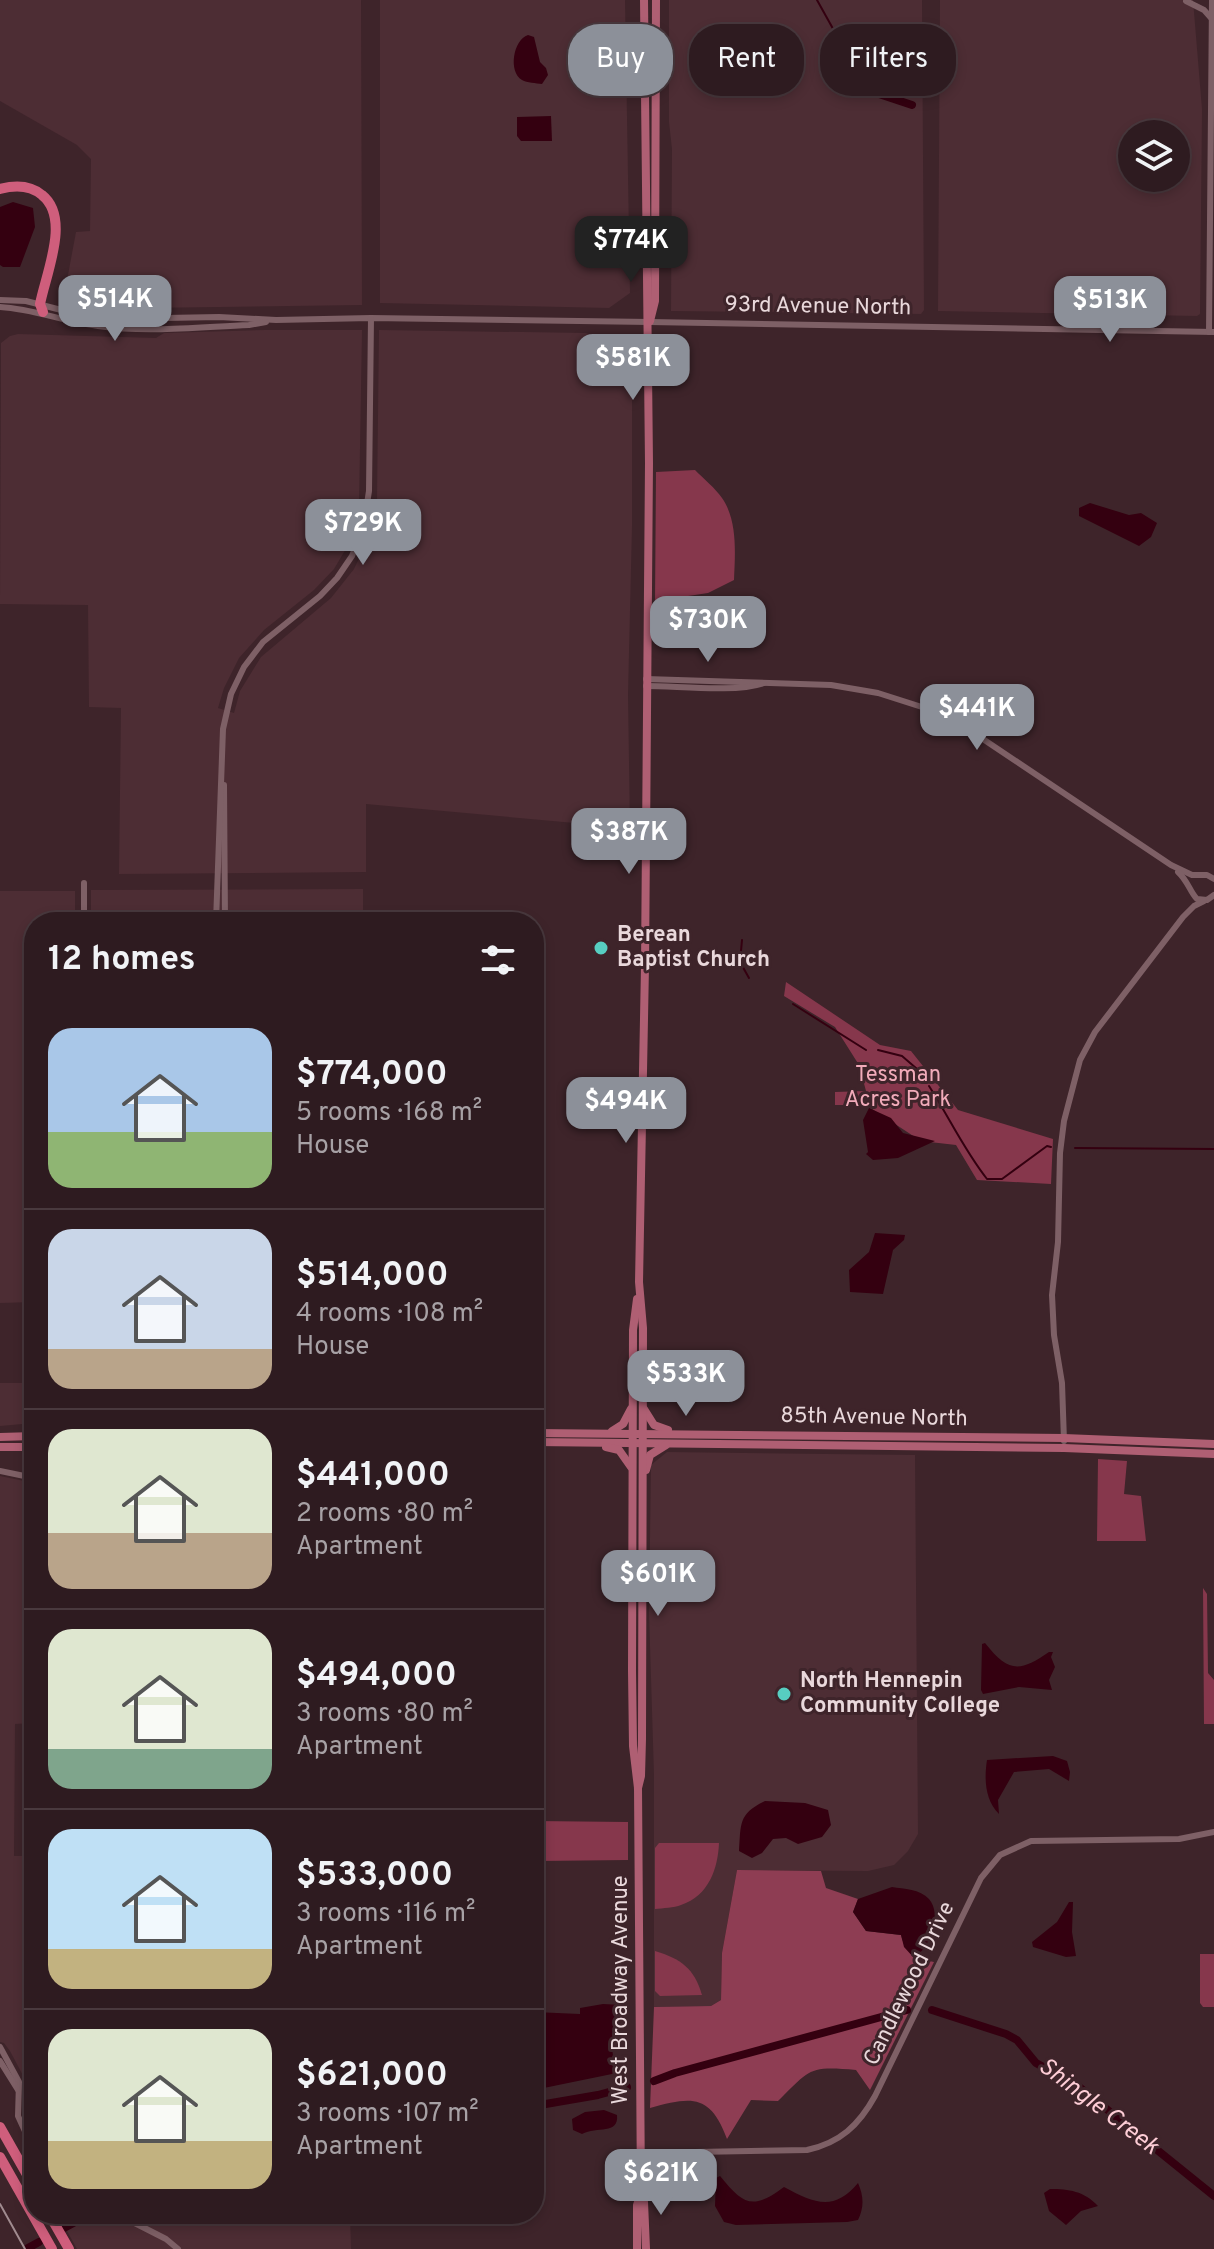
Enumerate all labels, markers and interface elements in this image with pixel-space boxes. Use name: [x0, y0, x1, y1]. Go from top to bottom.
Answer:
chip: Buy: [568, 24, 673, 96]
chip: Rent: [689, 24, 804, 96]
chip: Filters: [820, 24, 956, 96]
map controls: [1118, 120, 1190, 192]
button: layers: [1118, 120, 1190, 192]
pin: $774K: [575, 216, 687, 284]
text: $774K: [593, 225, 669, 258]
pin: $514K: [59, 275, 171, 343]
pin: $513K: [1054, 276, 1166, 344]
text: $514K: [76, 284, 154, 317]
text: $513K: [1072, 285, 1148, 318]
street label: 93rd Avenue North: [724, 292, 912, 322]
pin: $581K: [577, 334, 689, 402]
text: $581K: [595, 343, 671, 376]
pin: $729K: [307, 499, 419, 567]
text: $729K: [323, 508, 403, 541]
pin: $730K: [652, 596, 764, 664]
text: $730K: [668, 605, 748, 638]
pin: $441K: [921, 684, 1033, 752]
text: $441K: [938, 693, 1016, 726]
pin: $387K: [573, 808, 685, 876]
text: $387K: [589, 817, 669, 850]
place label: Berean Baptist Church: [617, 922, 770, 974]
icon: filters: [476, 938, 520, 982]
text: 12 homes: [48, 939, 195, 982]
marker: Berean Baptist Church: [592, 939, 610, 957]
text: $774,000: [296, 1054, 448, 1097]
icon: home: [112, 1060, 208, 1156]
park label: Tessman Acres Park: [845, 1062, 951, 1114]
pin: $494K: [570, 1077, 682, 1145]
text: $494K: [584, 1086, 668, 1119]
text: 5 rooms · 168 m²: [296, 1097, 482, 1130]
text: House: [296, 1130, 369, 1163]
text: $514,000: [296, 1255, 449, 1298]
icon: home: [112, 1261, 208, 1357]
text: 4 rooms · 108 m²: [296, 1298, 483, 1331]
text: House: [296, 1331, 369, 1364]
pin: $533K: [630, 1350, 742, 1418]
text: $533K: [645, 1359, 727, 1392]
street label: 85th Avenue North: [780, 1403, 968, 1433]
text: $441,000: [296, 1455, 450, 1498]
icon: home: [112, 1461, 208, 1557]
text: 2 rooms · 80 m²: [296, 1498, 473, 1531]
text: Apartment: [296, 1531, 423, 1564]
pin: $601K: [602, 1550, 714, 1618]
text: $601K: [619, 1559, 697, 1592]
text: $494,000: [296, 1655, 457, 1698]
icon: home: [112, 1661, 208, 1757]
place label: North Hennepin Community College: [800, 1668, 1000, 1720]
marker: North Hennepin Community College: [775, 1685, 793, 1703]
text: 3 rooms · 80 m²: [296, 1698, 473, 1731]
text: Apartment: [296, 1731, 423, 1764]
text: $533,000: [296, 1855, 453, 1898]
icon: home: [112, 1861, 208, 1957]
street label: West Broadway Avenue: [608, 1875, 635, 2105]
text: 3 rooms · 116 m²: [296, 1898, 475, 1931]
street label: Candlewood Drive: [859, 1898, 961, 2070]
text: Apartment: [296, 1931, 423, 1964]
water label: Shingle Creek: [1032, 2052, 1165, 2163]
text: $621,000: [296, 2055, 448, 2098]
icon: home: [112, 2061, 208, 2157]
text: 3 rooms · 107 m²: [296, 2098, 479, 2131]
text: Apartment: [296, 2131, 423, 2164]
pin: $621K: [605, 2149, 717, 2217]
text: $621K: [623, 2158, 699, 2191]

